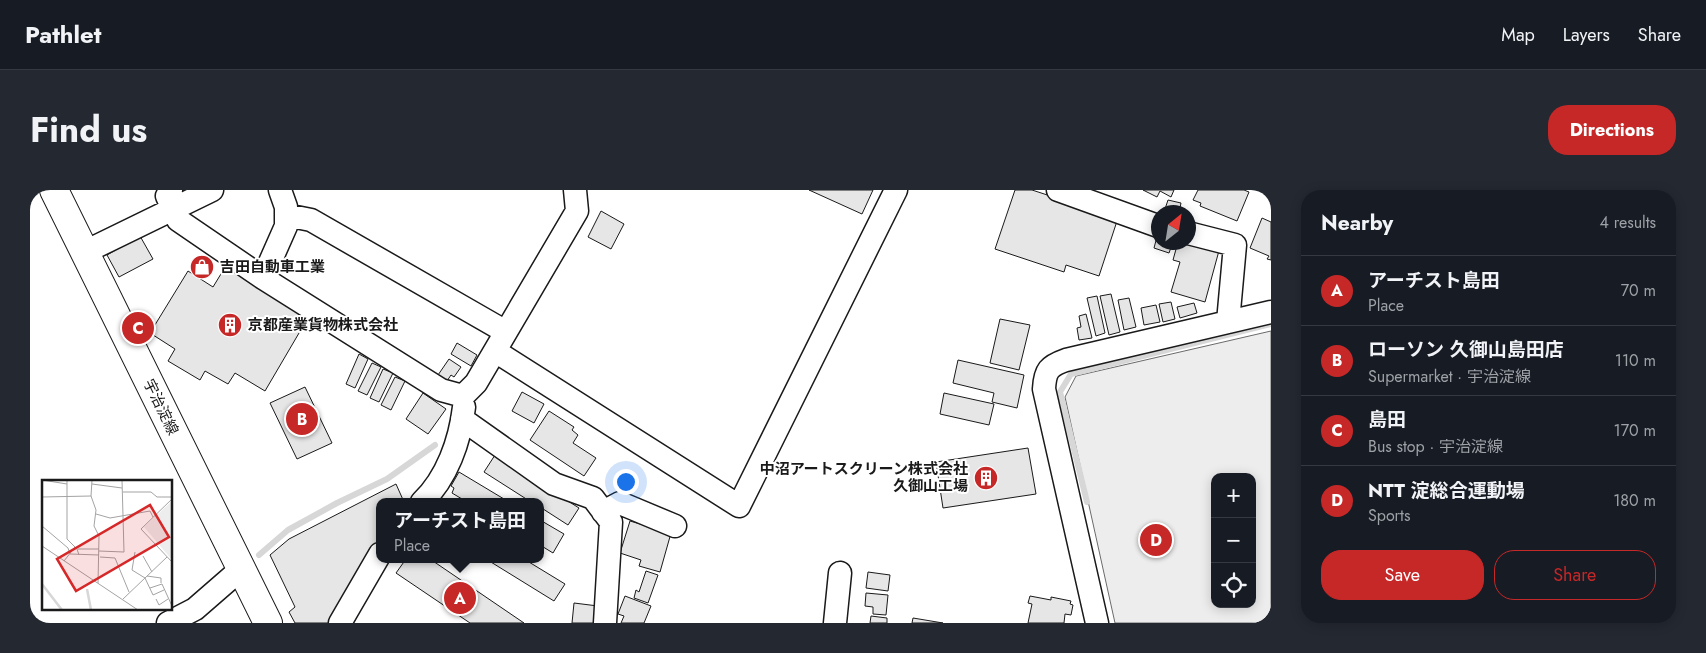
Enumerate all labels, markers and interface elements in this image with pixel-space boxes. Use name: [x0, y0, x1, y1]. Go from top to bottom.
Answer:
text: Pathlet: [25, 17, 101, 52]
text: Map: [1501, 22, 1535, 48]
text: Layers: [1563, 22, 1610, 48]
text: Share: [1638, 22, 1681, 48]
text: Find us: [30, 105, 147, 155]
button: Directions: [1548, 105, 1676, 155]
north arrow: [1151, 205, 1196, 250]
text: Nearby: [1321, 208, 1393, 238]
text: 4 results: [1600, 211, 1656, 234]
shop icon: 吉田自動車工業: [189, 254, 215, 280]
place label: 吉田自動車工業: [220, 256, 325, 278]
text: アーチスト島田: [1368, 267, 1500, 294]
text: A: [1331, 279, 1343, 302]
text: 70 m: [1621, 279, 1656, 302]
text: Place: [1368, 294, 1404, 317]
pin: C: [122, 309, 154, 347]
building icon: 京都産業貨物株式会社: [217, 312, 243, 338]
place label: 京都産業貨物株式会社: [248, 314, 398, 336]
text: ローソン 久御山島田店: [1368, 336, 1564, 363]
text: B: [1332, 349, 1342, 372]
text: 110 m: [1615, 349, 1656, 372]
text: Supermarket · 宇治淀線: [1368, 365, 1531, 388]
street label: 宇治淀線: [138, 375, 184, 439]
pin: B: [286, 400, 318, 438]
text: 島田: [1368, 406, 1406, 433]
text: C: [1331, 419, 1343, 442]
text: 170 m: [1614, 419, 1656, 442]
text: Bus stop · 宇治淀線: [1368, 435, 1503, 458]
place label: 中沼アートスクリーン株式会社 久御山工場: [760, 458, 968, 497]
building icon: 中沼アートスクリーン株式会社 久御山工場: [973, 465, 999, 491]
your location: [613, 469, 639, 495]
map controls: [1211, 473, 1256, 608]
button: +: [1211, 473, 1256, 518]
text: NTT 淀総合運動場: [1368, 477, 1525, 504]
inset map: [42, 480, 172, 610]
text: D: [1331, 489, 1343, 512]
text: 180 m: [1613, 489, 1656, 512]
popup: [376, 498, 544, 563]
text: Sports: [1368, 504, 1410, 527]
text: アーチスト島田: [394, 507, 526, 534]
button: −: [1211, 518, 1256, 563]
pin: D: [1140, 521, 1172, 559]
text: Place: [394, 534, 430, 557]
button: Save: [1321, 550, 1484, 600]
button: Share: [1494, 550, 1656, 600]
button: locate: [1211, 563, 1256, 608]
pin: A: [444, 579, 476, 617]

